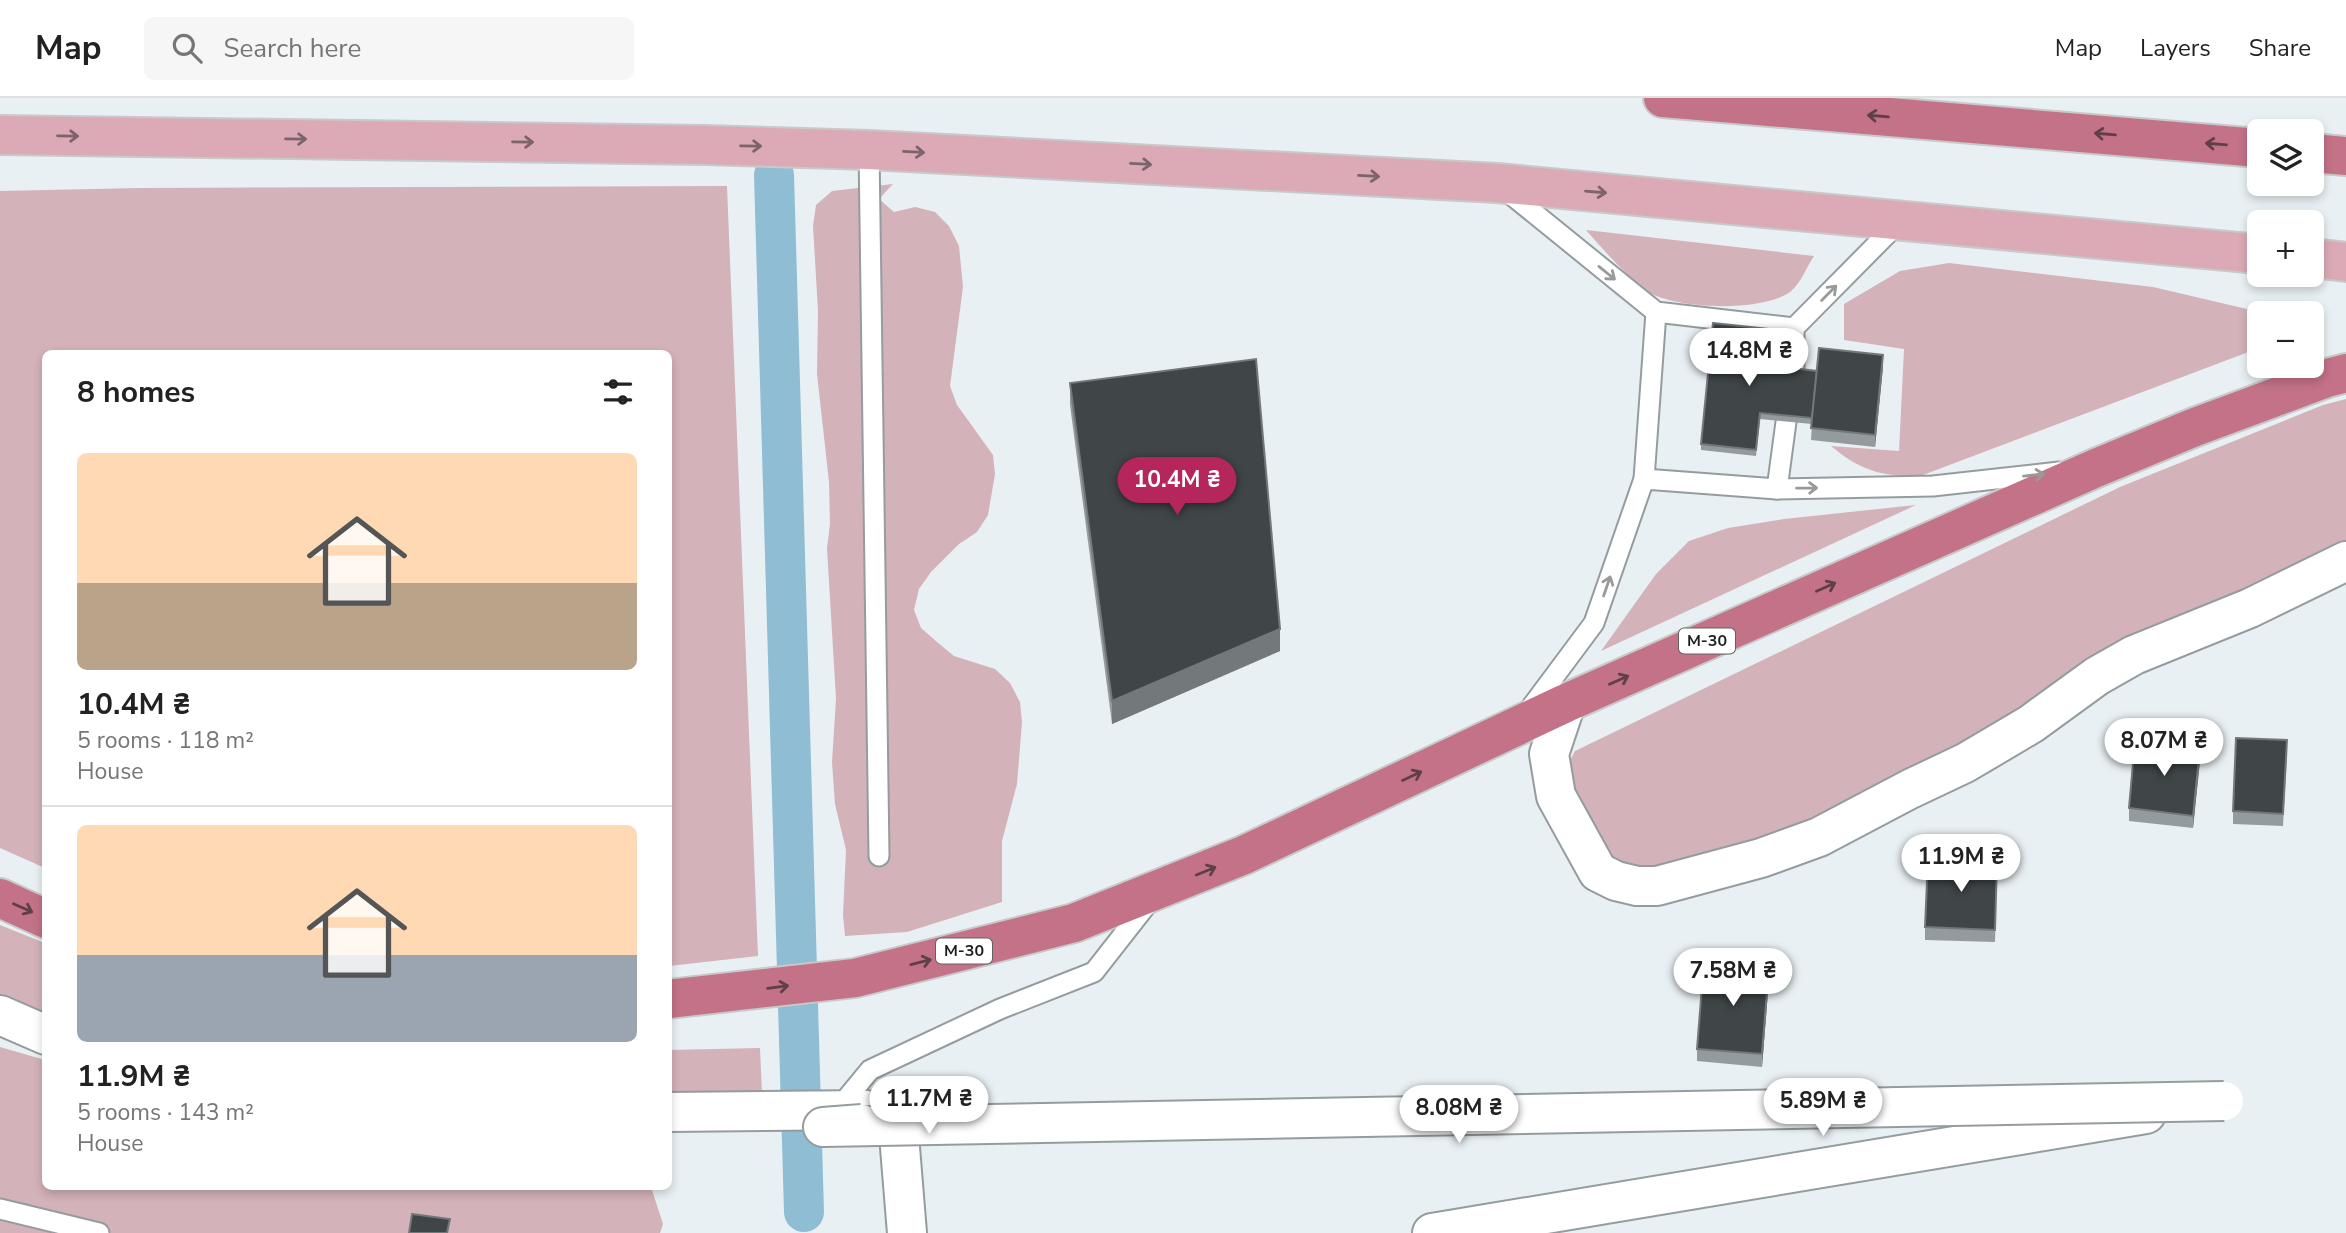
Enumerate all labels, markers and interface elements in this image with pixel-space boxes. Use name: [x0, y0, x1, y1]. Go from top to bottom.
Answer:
search box: [144, 17, 634, 80]
text: Map: [35, 26, 102, 71]
icon: search: [168, 29, 206, 67]
text: Search here: [224, 31, 361, 66]
text: Map: [2055, 32, 2102, 64]
text: Layers: [2140, 32, 2211, 64]
text: Share: [2249, 32, 2311, 64]
one-way arrow: [1867, 109, 1890, 122]
map controls: [2247, 119, 2324, 378]
button: layers: [2247, 119, 2324, 196]
one-way arrow: [2094, 127, 2116, 140]
one-way arrow: [56, 130, 79, 143]
one-way arrow: [284, 133, 307, 146]
one-way arrow: [511, 136, 534, 149]
one-way arrow: [2205, 137, 2228, 150]
one-way arrow: [739, 139, 762, 152]
one-way arrow: [903, 146, 926, 159]
one-way arrow: [1130, 158, 1153, 171]
one-way arrow: [1357, 170, 1380, 183]
one-way arrow: [1584, 186, 1606, 199]
button: +: [2247, 210, 2324, 287]
one-way arrow: [1598, 265, 1616, 280]
one-way arrow: [1821, 284, 1838, 301]
button: −: [2247, 301, 2324, 378]
pin: 14.8M ₴: [1684, 328, 1814, 388]
text: 14.8M ₴: [1705, 335, 1793, 366]
text: 8 homes: [77, 372, 195, 413]
icon: filters: [599, 373, 637, 411]
pin: 10.4M ₴: [1112, 458, 1242, 517]
text: 10.4M ₴: [1133, 464, 1221, 495]
one-way arrow: [2022, 468, 2044, 481]
one-way arrow: [1795, 481, 1818, 495]
icon: home: [294, 498, 420, 624]
one-way arrow: [1602, 576, 1614, 598]
one-way arrow: [1815, 580, 1837, 593]
road number: М-30: [1679, 628, 1735, 654]
one-way arrow: [1607, 673, 1629, 686]
text: 10.4M ₴: [77, 684, 191, 725]
pin: 8.07M ₴: [2099, 718, 2229, 778]
text: 5 rooms · 118 m²: [77, 725, 254, 756]
text: 8.07M ₴: [2120, 725, 2208, 756]
text: House: [77, 756, 144, 787]
one-way arrow: [1401, 768, 1422, 782]
pin: 11.9M ₴: [1896, 834, 2026, 894]
text: 11.9M ₴: [1917, 841, 2005, 872]
one-way arrow: [1194, 863, 1216, 876]
icon: home: [294, 870, 420, 996]
one-way arrow: [12, 902, 33, 916]
road number: М-30: [936, 938, 992, 964]
pin: 7.58M ₴: [1668, 948, 1798, 1008]
one-way arrow: [909, 955, 932, 968]
text: 7.58M ₴: [1689, 955, 1777, 986]
one-way arrow: [767, 980, 789, 993]
text: 11.9M ₴: [77, 1056, 191, 1097]
pin: 11.7M ₴: [864, 1076, 994, 1136]
pin: 5.89M ₴: [1758, 1079, 1888, 1138]
text: 11.7M ₴: [885, 1083, 973, 1114]
text: 5.89M ₴: [1779, 1085, 1867, 1116]
pin: 8.08M ₴: [1394, 1086, 1524, 1145]
text: 8.08M ₴: [1415, 1092, 1503, 1123]
text: 5 rooms · 143 m²: [77, 1097, 254, 1128]
text: House: [77, 1128, 144, 1159]

